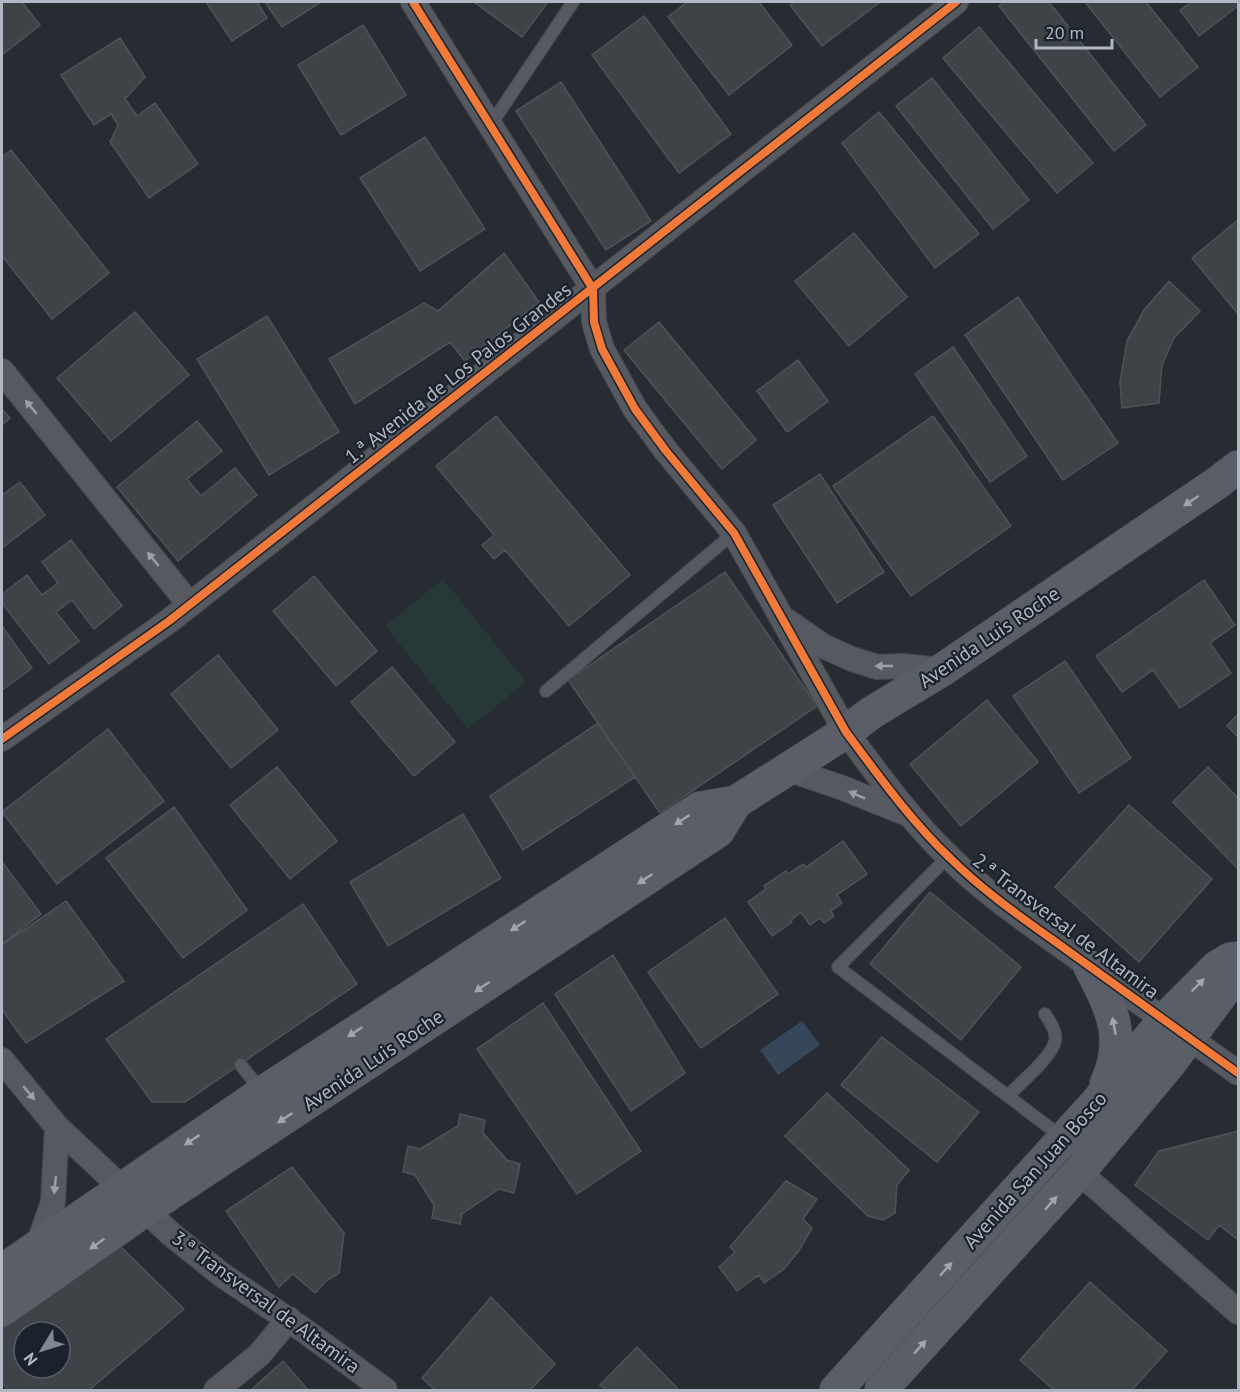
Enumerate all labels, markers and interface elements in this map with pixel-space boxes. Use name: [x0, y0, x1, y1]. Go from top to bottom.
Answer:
scale bar: [1036, 12, 1112, 50]
text: 20 m: [1045, 21, 1084, 44]
street label: 1.ª Avenida de Los Palos Grandes: [340, 276, 576, 470]
one-way arrow: [25, 400, 37, 415]
one-way arrow: [1183, 495, 1199, 506]
one-way arrow: [147, 552, 159, 567]
street label: Avenida Luis Roche: [914, 580, 1064, 694]
one-way arrow: [875, 661, 894, 671]
one-way arrow: [848, 790, 866, 800]
one-way arrow: [673, 814, 690, 825]
street label: 2.ª Transversal de Altamira: [968, 847, 1164, 1005]
one-way arrow: [637, 873, 653, 885]
one-way arrow: [510, 920, 526, 931]
one-way arrow: [1191, 978, 1205, 992]
one-way arrow: [474, 981, 490, 992]
street label: Avenida Luis Roche: [298, 1003, 448, 1117]
one-way arrow: [1109, 1017, 1118, 1036]
one-way arrow: [347, 1026, 363, 1037]
one-way arrow: [23, 1086, 35, 1101]
street label: Avenida San Juan Bosco: [958, 1086, 1112, 1254]
one-way arrow: [277, 1112, 293, 1124]
one-way arrow: [185, 1134, 201, 1146]
one-way arrow: [50, 1176, 60, 1195]
one-way arrow: [1044, 1196, 1057, 1211]
street label: 3.ª Transversal de Altamira: [167, 1225, 365, 1379]
one-way arrow: [90, 1238, 106, 1250]
one-way arrow: [938, 1262, 952, 1276]
north arrow: [12, 1320, 72, 1380]
one-way arrow: [913, 1340, 926, 1355]
text: N: [19, 1349, 41, 1370]

